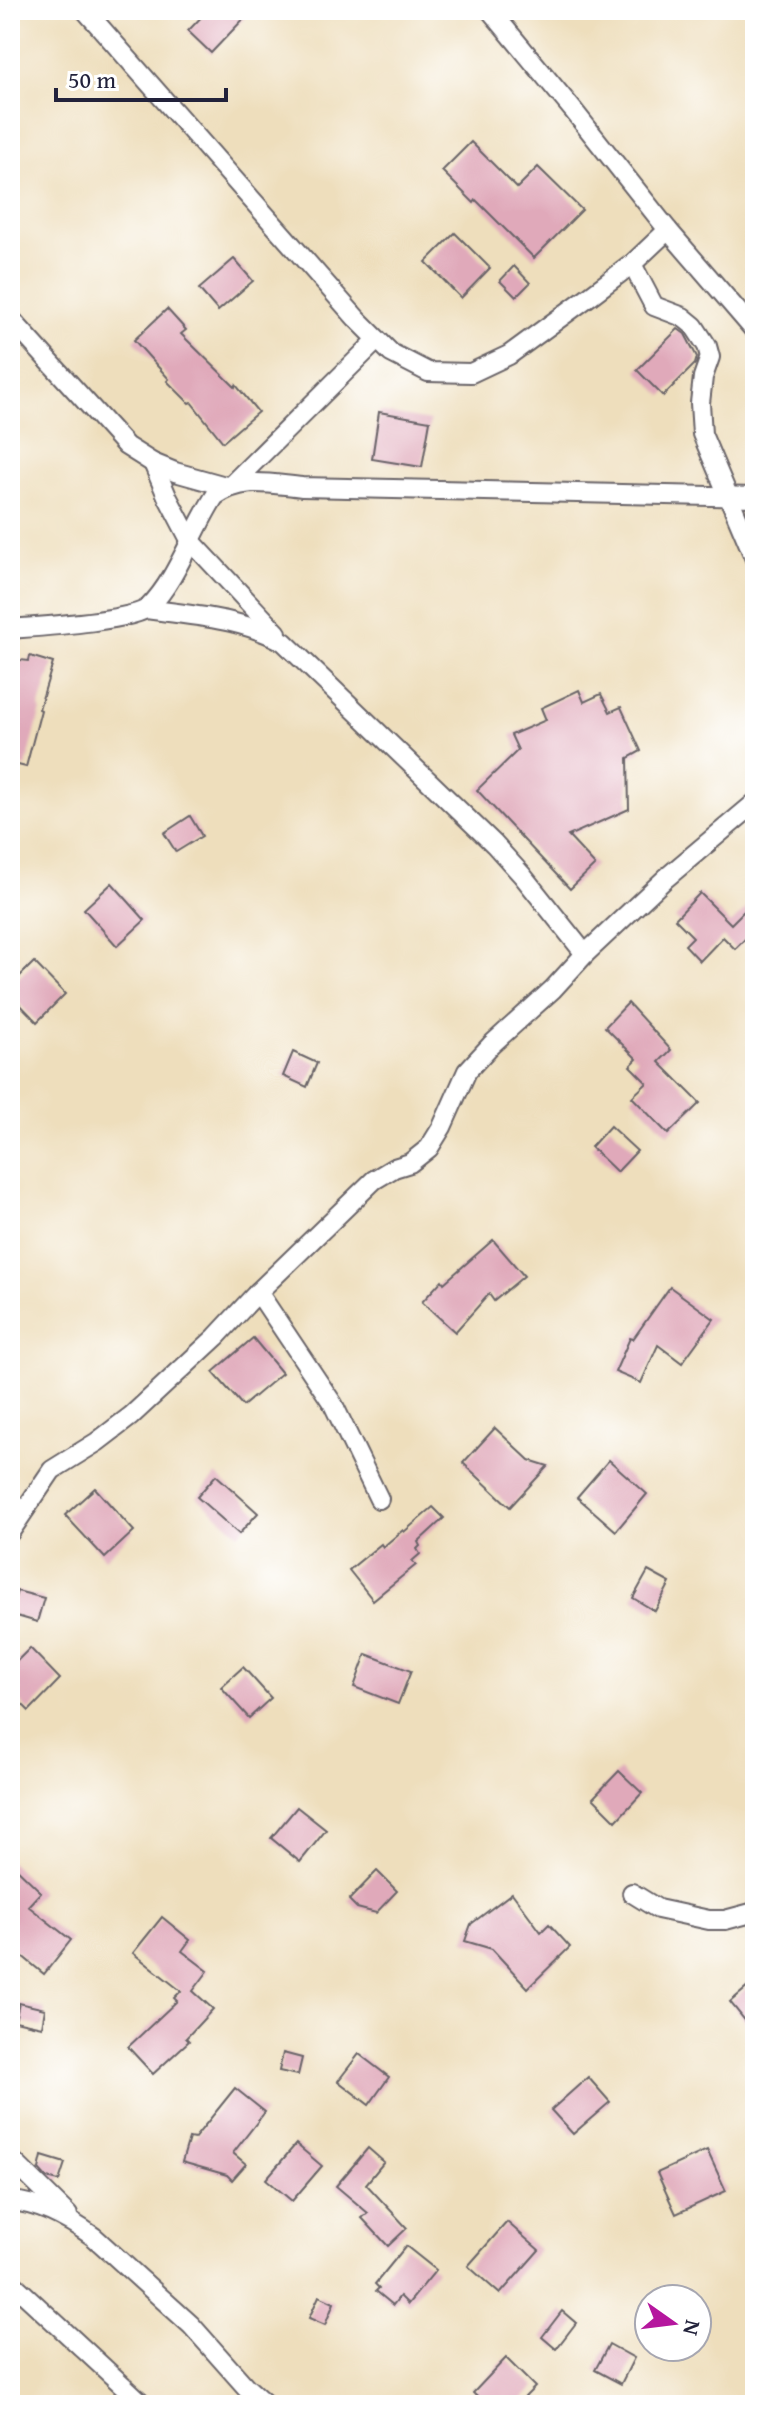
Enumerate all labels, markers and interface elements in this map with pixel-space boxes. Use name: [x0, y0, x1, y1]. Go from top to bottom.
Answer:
scale bar: [56, 52, 226, 102]
text: 50 m: [68, 62, 116, 97]
north arrow: [633, 2283, 713, 2363]
text: N: [675, 2317, 710, 2339]

